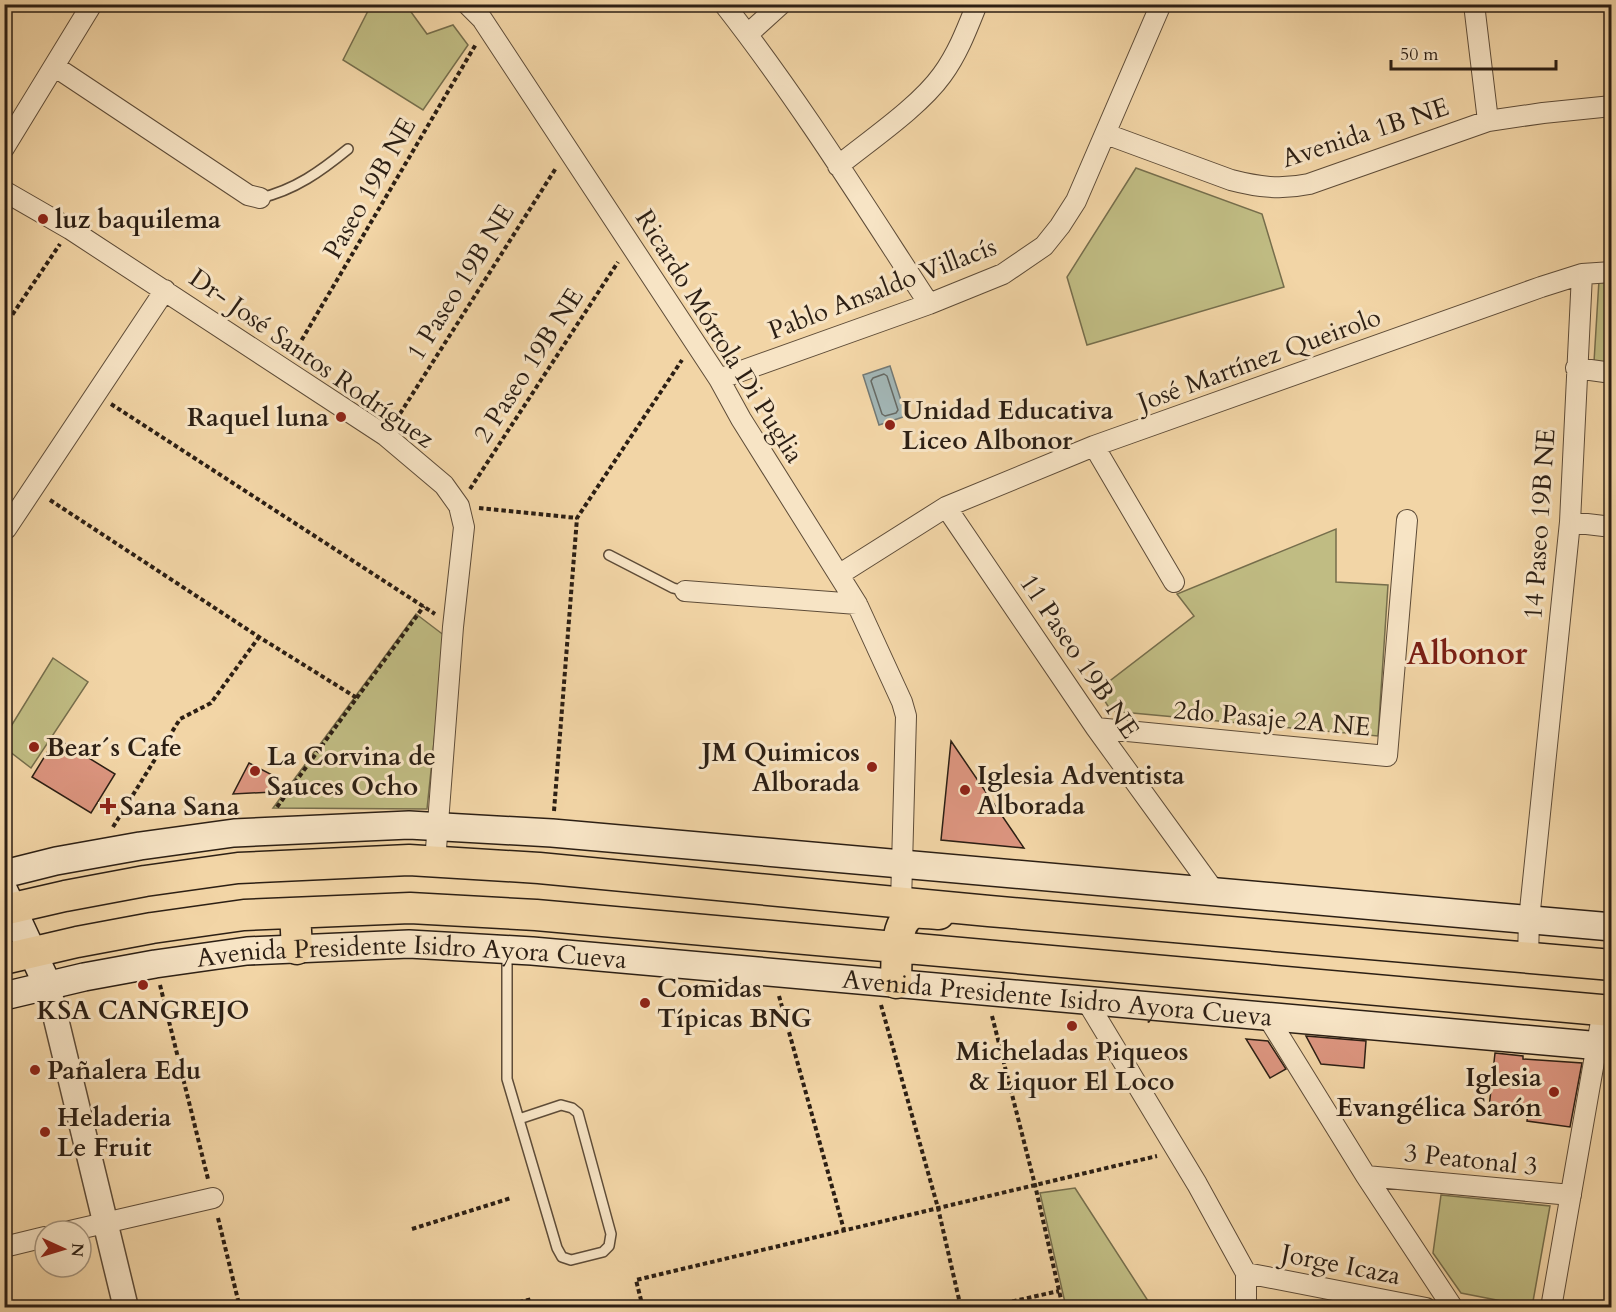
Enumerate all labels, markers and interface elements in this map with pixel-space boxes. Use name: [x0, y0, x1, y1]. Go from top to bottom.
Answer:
scale bar: [1391, 33, 1556, 71]
text: 50 m: [1400, 42, 1439, 67]
street label: Avenida 1B NE: [1277, 89, 1453, 176]
street label: Paseo 19B NE: [315, 111, 424, 265]
street label: 1 Paseo 19B NE: [398, 198, 522, 367]
place label: luz baquilema: [55, 202, 221, 237]
street label: Ricardo Mórtola Di Puglia: [627, 203, 812, 470]
marker: luz baquilema: [36, 212, 50, 226]
street label: Pablo Ansaldo Villacís: [763, 229, 1001, 348]
street label: Dr- José Santos Rodríguez: [182, 260, 441, 457]
street label: 2 Paseo 19B NE: [465, 281, 592, 449]
street label: José Martínez Queirolo: [1129, 299, 1386, 421]
place label: Unidad Educativa Liceo Albonor: [902, 393, 1114, 458]
place label: Raquel luna: [187, 400, 329, 435]
marker: Raquel luna: [334, 410, 348, 424]
marker: Unidad Educativa Liceo Albonor: [883, 418, 897, 432]
street label: 14 Paseo 19B NE: [1515, 427, 1564, 621]
street label: 11 Paseo 19B NE: [1012, 567, 1148, 745]
district label: Albonor: [1407, 632, 1528, 676]
street label: 2do Pasaje 2A NE: [1172, 692, 1372, 745]
place label: Bear´s Cafe: [46, 730, 182, 765]
place label: JM Quimicos Alborada: [698, 735, 860, 800]
place label: La Corvina de Sauces Ocho: [267, 739, 436, 804]
marker: Bear´s Cafe: [27, 740, 41, 754]
place label: Iglesia Adventista Alborada: [977, 758, 1185, 823]
marker: JM Quimicos Alborada: [865, 760, 879, 774]
marker: La Corvina de Sauces Ocho: [248, 764, 262, 778]
marker: Iglesia Adventista Alborada: [958, 783, 972, 797]
place label: Sana Sana: [120, 789, 240, 824]
marker: Sana Sana: [101, 799, 115, 813]
street label: Avenida Presidente Isidro Ayora Cueva: [194, 927, 628, 977]
street label: Avenida Presidente Isidro Ayora Cueva: [841, 962, 1274, 1035]
place label: Comidas Típicas BNG: [657, 971, 812, 1036]
marker: KSA CANGREJO: [136, 978, 150, 992]
place label: KSA CANGREJO: [36, 993, 250, 1028]
marker: Comidas Típicas BNG: [638, 996, 652, 1010]
marker: Micheladas Piqueos & Liquor El Loco: [1065, 1019, 1079, 1033]
place label: Micheladas Piqueos & Liquor El Loco: [956, 1034, 1188, 1099]
place label: Pañalera Edu: [47, 1053, 201, 1088]
place label: Iglesia Evangélica Sarón: [1336, 1060, 1542, 1125]
marker: Pañalera Edu: [28, 1063, 42, 1077]
marker: Iglesia Evangélica Sarón: [1547, 1085, 1561, 1099]
place label: Heladeria Le Fruit: [57, 1100, 172, 1165]
marker: Heladeria Le Fruit: [38, 1125, 52, 1139]
street label: 3 Peatonal 3: [1403, 1135, 1539, 1184]
north arrow: [33, 1219, 93, 1279]
street label: Jorge Icaza: [1274, 1235, 1403, 1293]
text: N: [66, 1242, 88, 1258]

